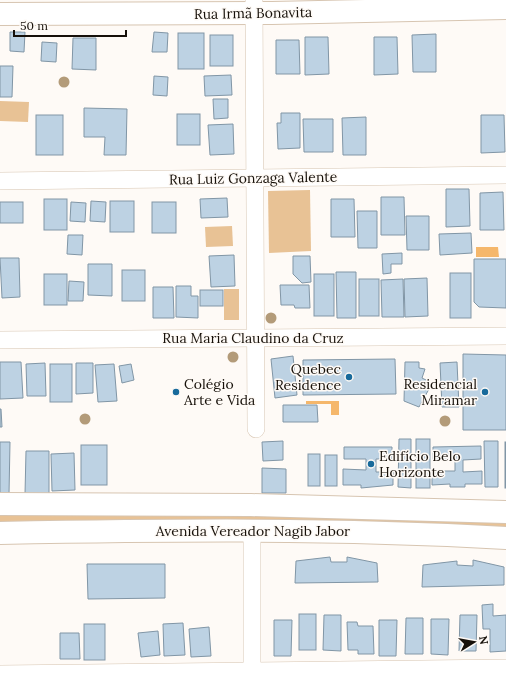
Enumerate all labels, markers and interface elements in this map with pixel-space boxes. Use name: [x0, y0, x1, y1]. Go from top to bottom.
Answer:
street label: Rua Irmã Bonavita: [194, 3, 312, 23]
scale bar: [14, 12, 126, 38]
text: 50 m: [20, 18, 48, 33]
street label: Rua Luiz Gonzaga Valente: [169, 168, 338, 188]
street label: Rua Maria Claudino da Cruz: [162, 329, 344, 347]
place label: Quebec Residence: [275, 360, 341, 394]
marker: Quebec Residence: [344, 372, 354, 382]
place label: Colégio Arte e Vida: [183, 375, 255, 409]
place label: Residencial Miramar: [403, 375, 477, 409]
marker: Colégio Arte e Vida: [171, 387, 181, 397]
marker: Residencial Miramar: [480, 387, 490, 397]
place label: Edifício Belo Horizonte: [379, 447, 461, 481]
marker: Edifício Belo Horizonte: [366, 459, 376, 469]
street label: Avenida Vereador Nagib Jabor: [155, 522, 350, 540]
north arrow: [454, 622, 494, 662]
text: N: [476, 635, 492, 646]

